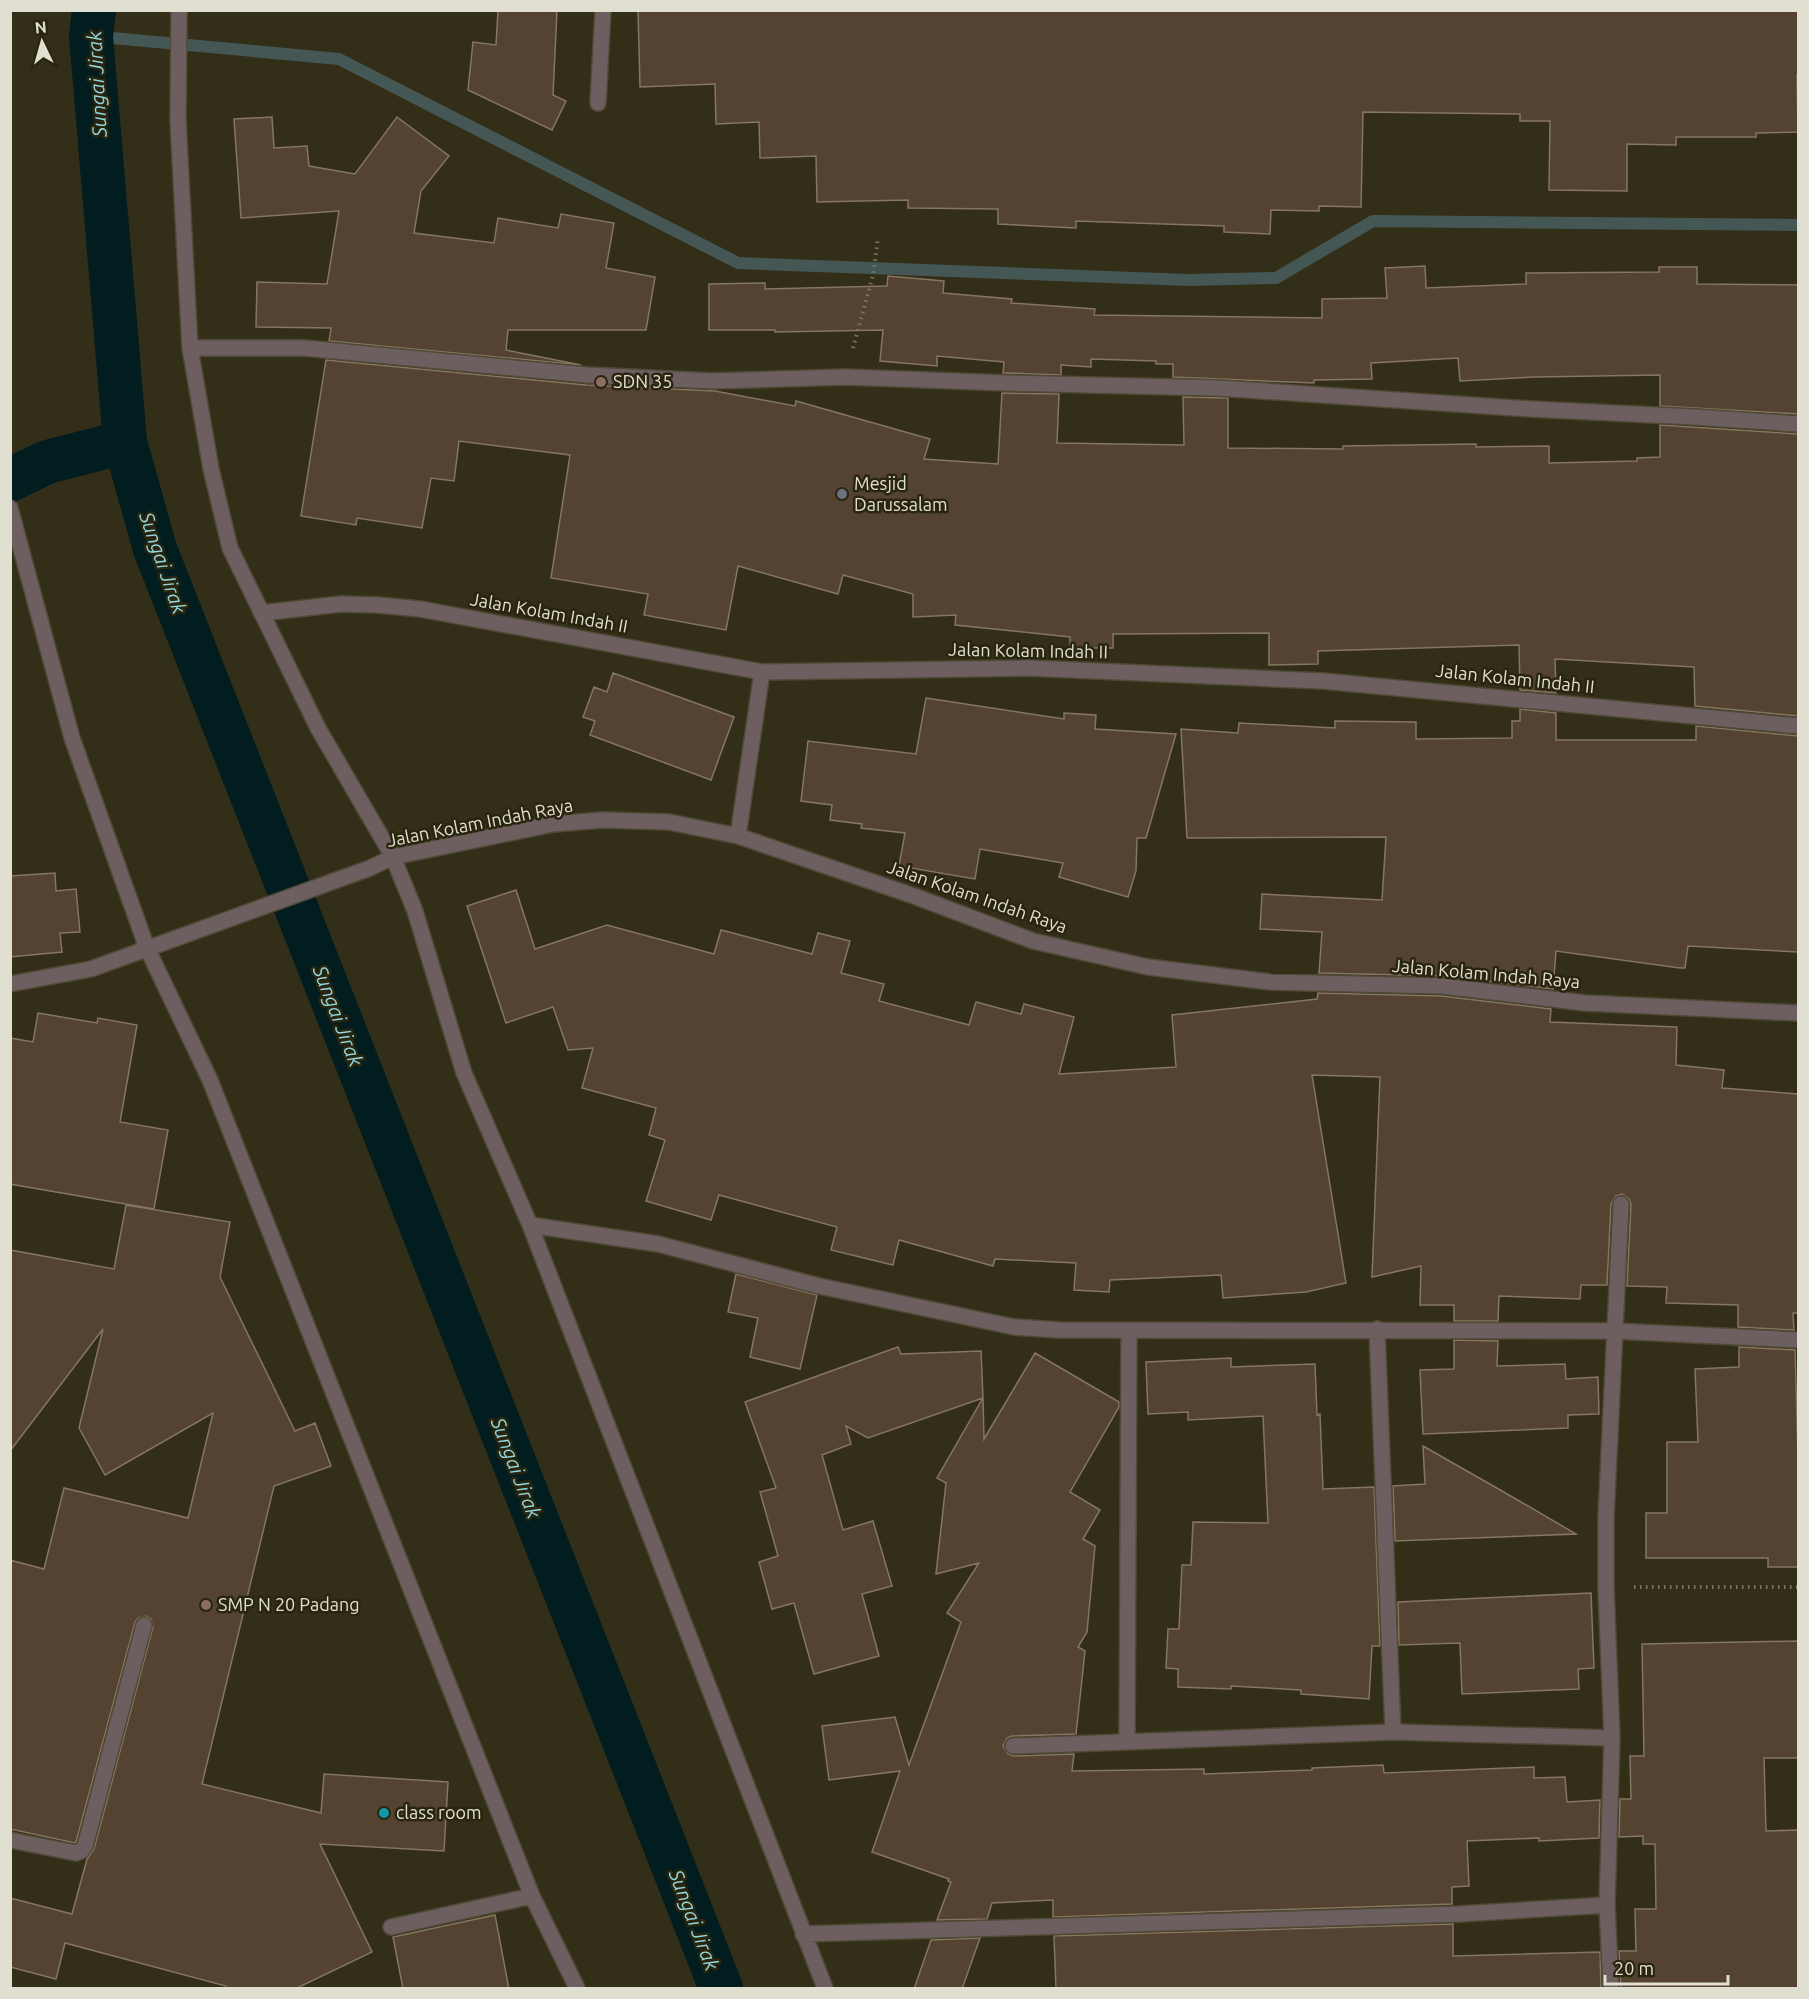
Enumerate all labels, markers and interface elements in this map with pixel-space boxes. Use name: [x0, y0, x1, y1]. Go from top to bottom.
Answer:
north arrow: [12, 12, 72, 72]
text: N: [34, 18, 47, 37]
water label: Sungai Jirak: [82, 30, 111, 139]
place label: SDN 35: [613, 371, 672, 391]
marker: SDN 35: [594, 375, 608, 389]
place label: Mesjid Darussalam: [854, 473, 947, 514]
marker: Mesjid Darussalam: [835, 487, 849, 501]
water label: Sungai Jirak: [135, 508, 192, 618]
street label: Jalan Kolam Indah II: [469, 588, 630, 636]
street label: Jalan Kolam Indah II: [948, 639, 1108, 661]
street label: Jalan Kolam Indah II: [1435, 660, 1596, 696]
street label: Jalan Kolam Indah Raya: [385, 794, 574, 850]
street label: Jalan Kolam Indah Raya: [885, 856, 1070, 936]
street label: Jalan Kolam Indah Raya: [1391, 955, 1581, 991]
water label: Sungai Jirak: [308, 961, 369, 1070]
water label: Sungai Jirak: [486, 1413, 547, 1522]
place label: SMP N 20 Padang: [218, 1594, 360, 1614]
marker: SMP N 20 Padang: [199, 1598, 213, 1612]
place label: class room: [396, 1802, 482, 1822]
marker: class room: [377, 1806, 391, 1820]
water label: Sungai Jirak: [664, 1865, 725, 1974]
scale bar: [1605, 1948, 1728, 1986]
text: 20 m: [1614, 1958, 1654, 1978]

